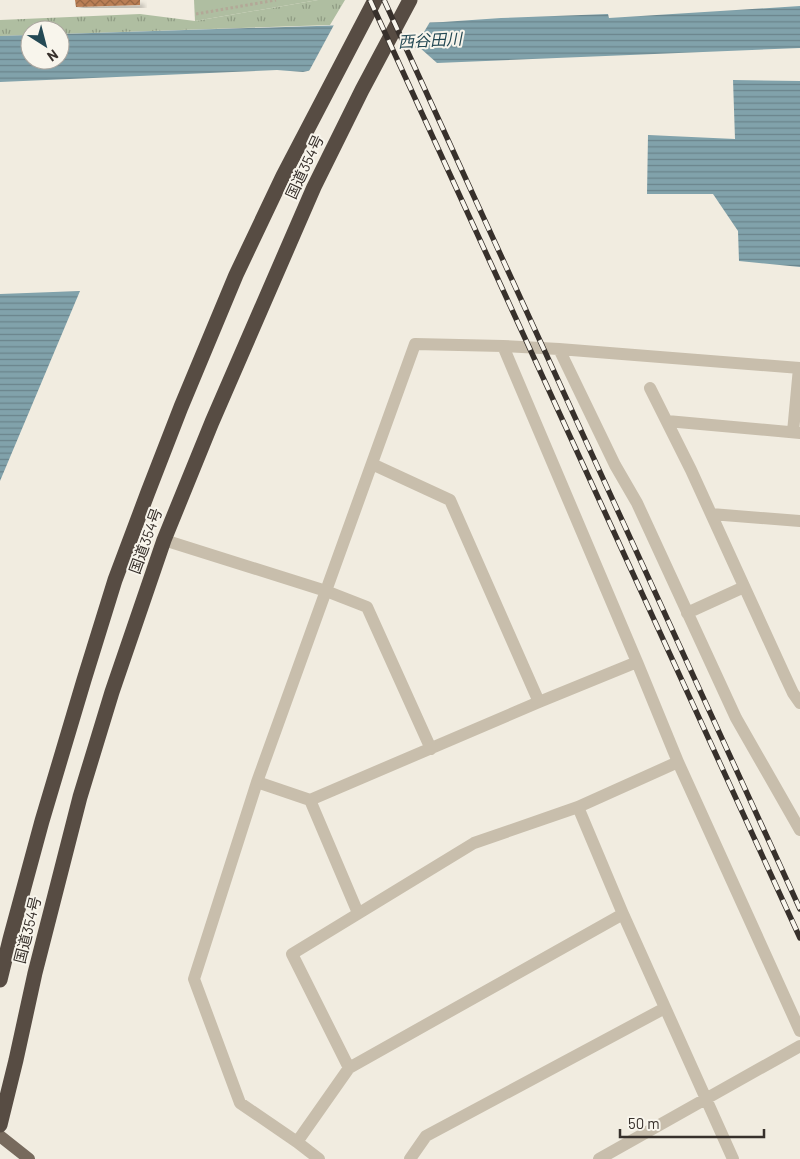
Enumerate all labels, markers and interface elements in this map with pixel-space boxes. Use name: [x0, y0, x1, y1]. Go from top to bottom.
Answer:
north arrow: [20, 20, 70, 70]
water label: 西谷田川: [398, 28, 464, 51]
text: N: [44, 46, 62, 66]
street label: 国道354号: [281, 132, 327, 202]
street label: 国道354号: [125, 505, 165, 576]
street label: 国道354号: [10, 894, 44, 965]
scale bar: [620, 1106, 764, 1138]
text: 50 m: [628, 1114, 660, 1132]

